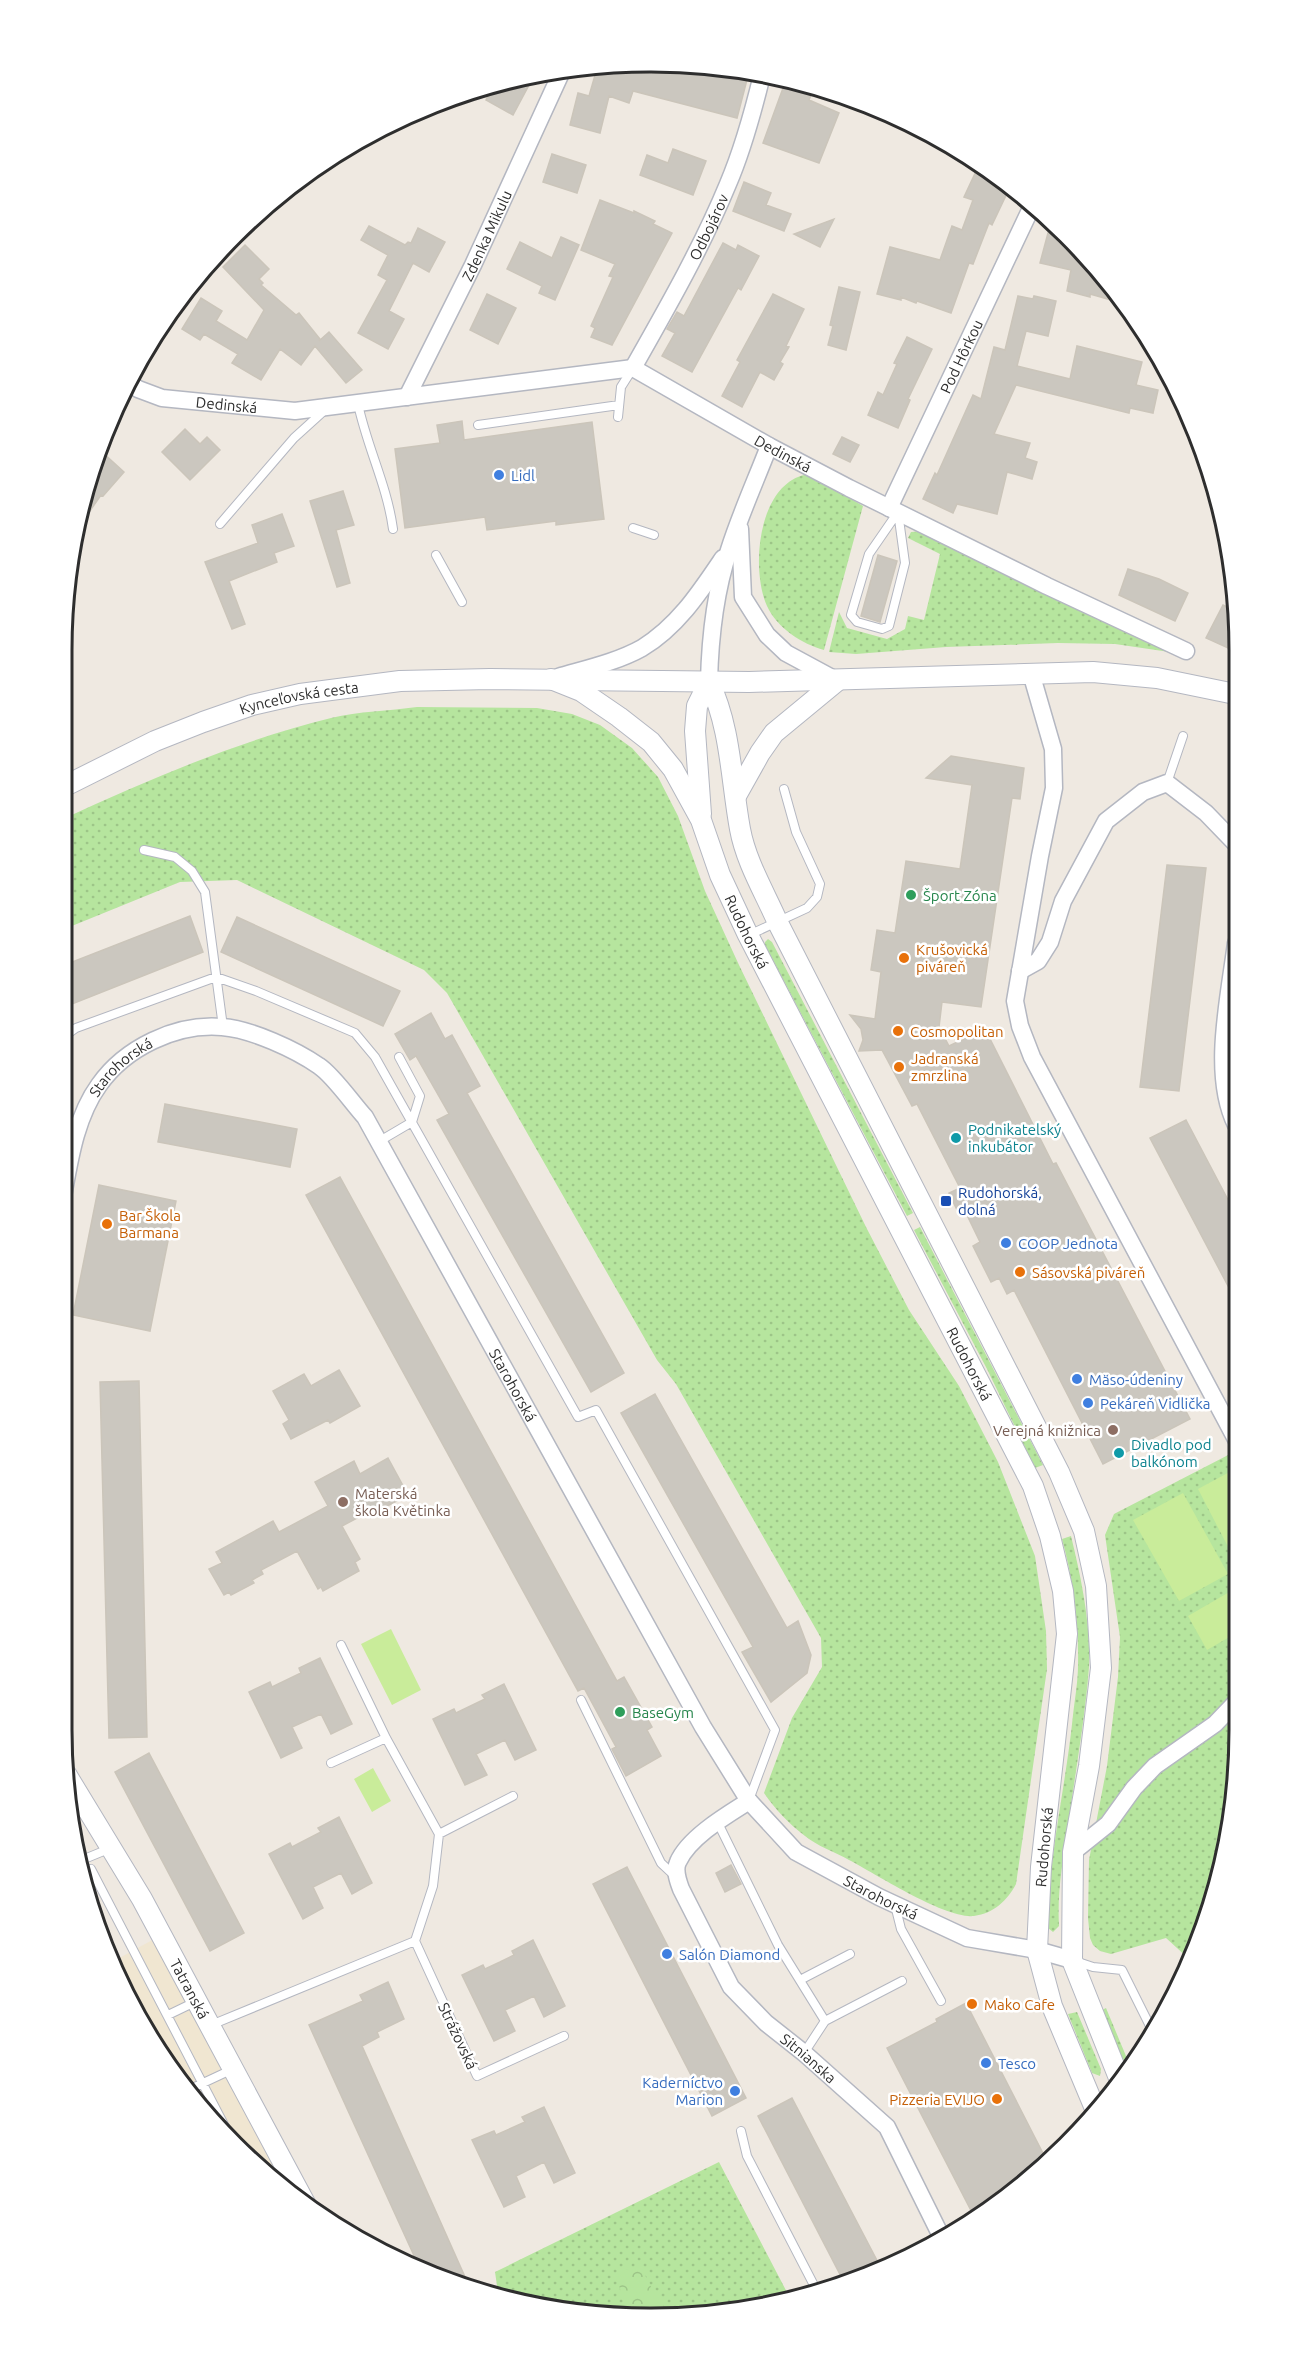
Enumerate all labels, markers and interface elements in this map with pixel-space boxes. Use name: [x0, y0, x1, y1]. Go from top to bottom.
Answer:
street label: Zdenka Mikulu: [458, 187, 515, 284]
street label: Odbojárov: [685, 191, 732, 263]
street label: Pod Hôrkou: [936, 317, 986, 396]
street label: Dedinská: [195, 393, 258, 416]
street label: Dedinská: [752, 431, 814, 475]
place label: Lidl: [511, 467, 535, 484]
marker: Lidl: [492, 468, 506, 482]
street label: Kynceľovská cesta: [237, 678, 359, 717]
place label: Šport Zóna: [923, 887, 997, 904]
marker: Šport Zóna: [904, 888, 918, 902]
street label: Rudohorská: [722, 892, 772, 972]
place label: Krušovická piváreň: [916, 941, 988, 975]
marker: Krušovická piváreň: [897, 951, 911, 965]
place label: Cosmopolitan: [910, 1023, 1003, 1040]
marker: Cosmopolitan: [891, 1024, 905, 1038]
street label: Starohorská: [85, 1034, 155, 1100]
place label: Jadranská zmrzlina: [911, 1050, 979, 1084]
marker: Jadranská zmrzlina: [892, 1060, 906, 1074]
place label: Podnikatelský inkubátor: [968, 1121, 1061, 1155]
marker: Podnikatelský inkubátor: [949, 1131, 963, 1145]
place label: Rudohorská, dolná: [958, 1184, 1042, 1218]
marker: Rudohorská, dolná: [939, 1194, 953, 1208]
place label: Bar Škola Barmana: [119, 1207, 181, 1241]
marker: Bar Škola Barmana: [100, 1217, 114, 1231]
place label: COOP Jednota: [1018, 1235, 1118, 1252]
marker: COOP Jednota: [999, 1236, 1013, 1250]
place label: Sásovská piváreň: [1032, 1264, 1145, 1281]
marker: Sásovská piváreň: [1013, 1265, 1027, 1279]
street label: Rudohorská: [944, 1324, 996, 1403]
street label: Starohorská: [486, 1345, 540, 1424]
place label: Mäso-údeniny: [1089, 1371, 1183, 1388]
marker: Mäso-údeniny: [1070, 1372, 1084, 1386]
place label: Pekáreň Vidlička: [1100, 1395, 1210, 1412]
marker: Pekáreň Vidlička: [1081, 1396, 1095, 1410]
place label: Verejná knižnica: [993, 1422, 1101, 1439]
marker: Verejná knižnica: [1106, 1423, 1120, 1437]
place label: Divadlo pod balkónom: [1131, 1436, 1211, 1470]
marker: Divadlo pod balkónom: [1112, 1446, 1126, 1460]
place label: Materská škola Květinka: [355, 1485, 451, 1519]
marker: Materská škola Květinka: [336, 1495, 350, 1509]
place label: BaseGym: [632, 1704, 694, 1721]
marker: BaseGym: [613, 1705, 627, 1719]
street label: Rudohorská: [1032, 1806, 1056, 1888]
street label: Starohorská: [841, 1871, 921, 1923]
place label: Salón Diamond: [679, 1946, 780, 1963]
marker: Salón Diamond: [660, 1947, 674, 1961]
street label: Tatranská: [167, 1956, 213, 2021]
place label: Mako Cafe: [984, 1996, 1055, 2013]
marker: Mako Cafe: [965, 1997, 979, 2011]
street label: Strážovská: [435, 2000, 481, 2072]
street label: Sitnianska: [777, 2030, 840, 2086]
place label: Tesco: [998, 2055, 1036, 2072]
marker: Tesco: [979, 2056, 993, 2070]
place label: Kaderníctvo Marion: [642, 2074, 723, 2108]
marker: Kaderníctvo Marion: [728, 2084, 742, 2098]
place label: Pizzeria EVIJO: [889, 2091, 985, 2108]
marker: Pizzeria EVIJO: [990, 2092, 1004, 2106]

